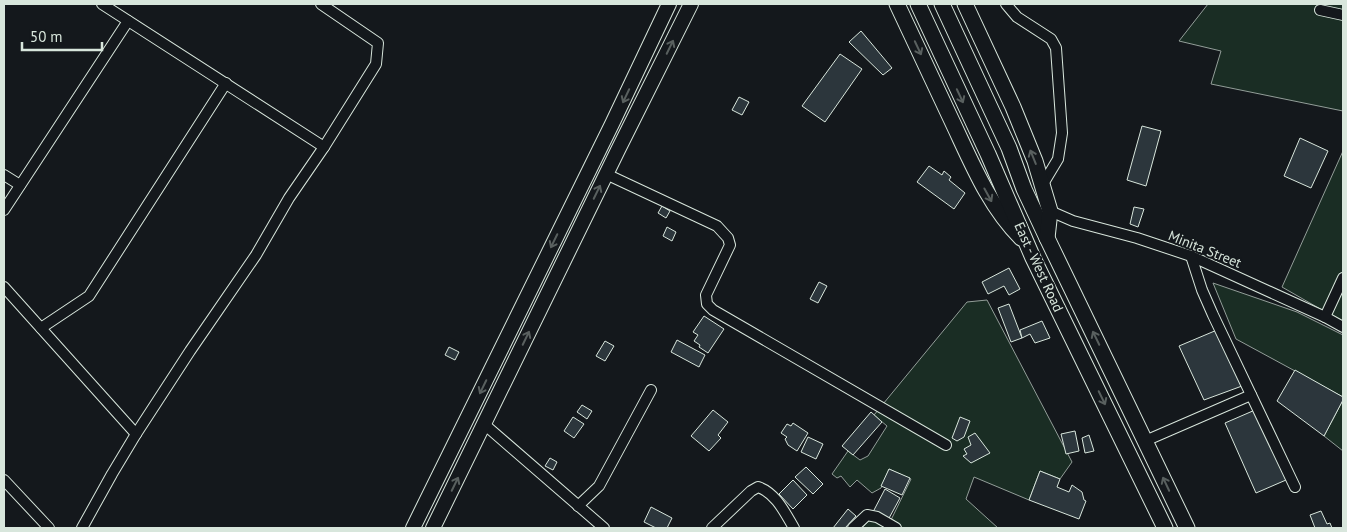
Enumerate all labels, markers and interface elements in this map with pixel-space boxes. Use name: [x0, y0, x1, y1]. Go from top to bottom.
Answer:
scale bar: [22, 20, 102, 52]
text: 50 m: [30, 27, 63, 46]
one-way arrow: [666, 40, 675, 55]
one-way arrow: [914, 40, 923, 55]
one-way arrow: [621, 88, 630, 103]
one-way arrow: [956, 88, 966, 103]
one-way arrow: [1028, 150, 1038, 165]
one-way arrow: [593, 185, 602, 200]
one-way arrow: [983, 187, 993, 202]
street label: East - West Road: [1010, 219, 1068, 315]
street label: Minita Street: [1166, 226, 1244, 272]
one-way arrow: [549, 234, 559, 249]
one-way arrow: [521, 331, 531, 346]
one-way arrow: [1090, 331, 1100, 346]
one-way arrow: [477, 379, 487, 394]
one-way arrow: [1098, 390, 1107, 405]
one-way arrow: [450, 477, 460, 492]
one-way arrow: [1161, 477, 1170, 492]

